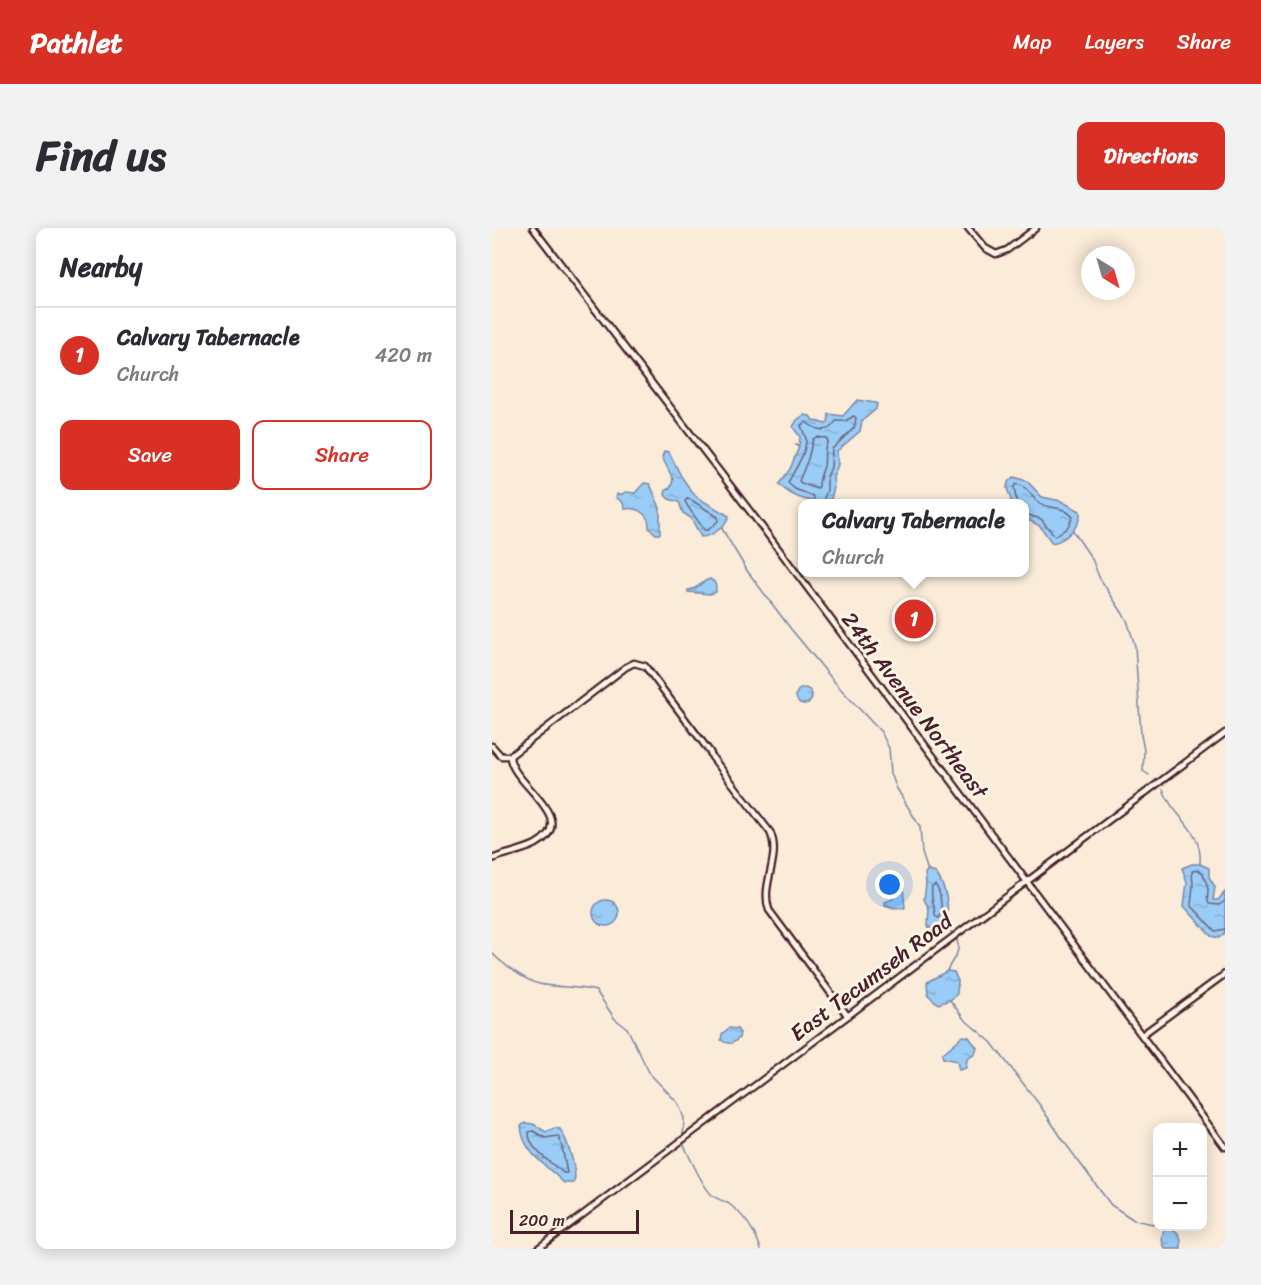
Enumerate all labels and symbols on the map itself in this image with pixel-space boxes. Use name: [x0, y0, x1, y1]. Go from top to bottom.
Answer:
north arrow: [1081, 246, 1135, 300]
pin: 1: [894, 596, 934, 642]
street label: 24th Avenue Northeast: [831, 603, 999, 808]
your location: [875, 870, 904, 899]
street label: East Tecumseh Road: [781, 902, 962, 1051]
scale bar: [510, 1207, 639, 1234]

